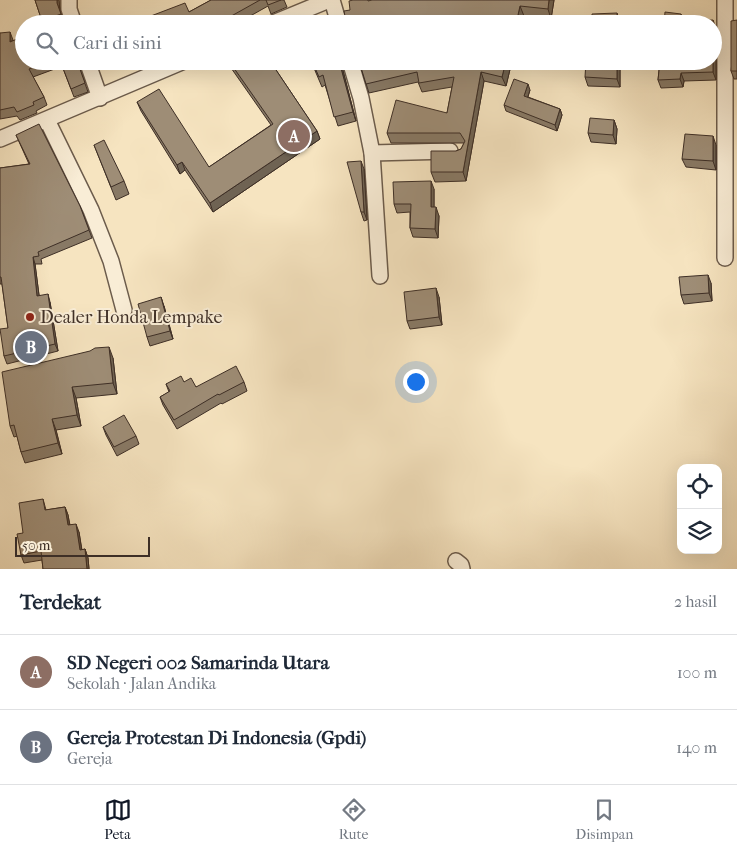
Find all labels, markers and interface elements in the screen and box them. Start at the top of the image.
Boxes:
search box [15,15,722,70]
icon: search [33,29,61,57]
text: Cari di sini [73,32,162,54]
pin: A [278,117,310,155]
place label: Dealer Honda Lempake [40,307,222,328]
marker: Dealer Honda Lempake [24,311,36,323]
pin: B [15,328,47,366]
your location [403,369,429,395]
map controls [677,464,722,554]
button: locate [677,464,722,509]
button: layers [677,509,722,554]
scale bar [15,534,150,557]
text: 50 m [22,537,50,554]
text: Terdekat [20,590,101,614]
text: 2 hasil [674,592,717,611]
text: SD Negeri 002 Samarinda Utara [67,652,329,674]
text: A [31,663,41,682]
text: 100 m [677,663,717,682]
text: Sekolah · Jalan Andika [67,674,216,693]
text: Gereja Protestan Di Indonesia (Gpdi) [67,727,366,749]
text: B [31,738,41,757]
text: 140 m [676,738,717,757]
text: Gereja [67,749,112,768]
tab: Peta [104,796,132,843]
tab: Rute [339,796,368,843]
tab: Disimpan [575,796,633,843]

